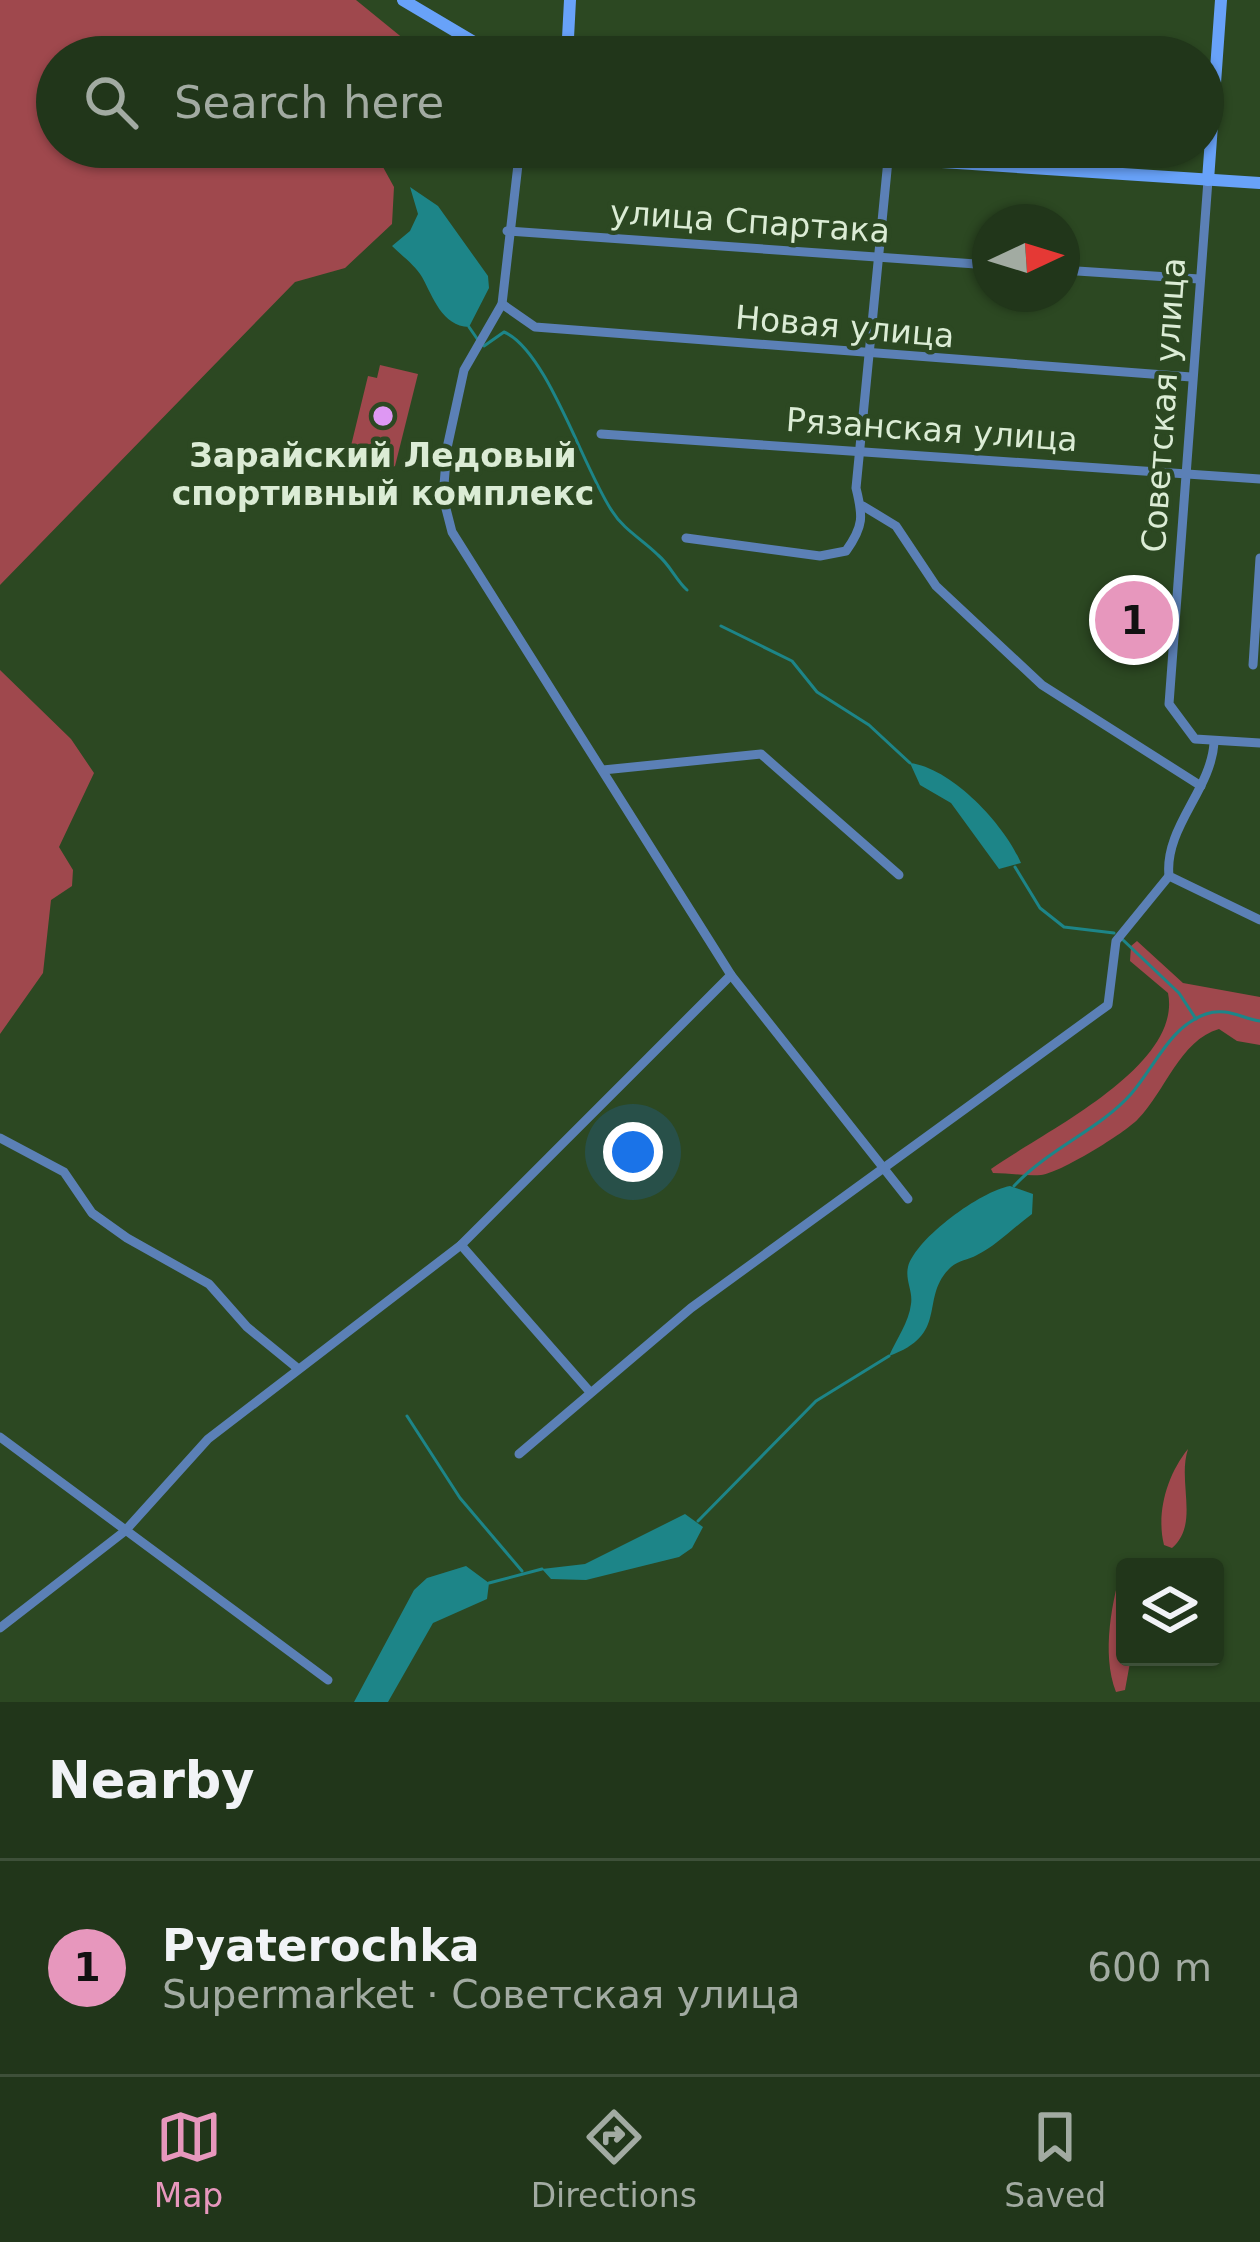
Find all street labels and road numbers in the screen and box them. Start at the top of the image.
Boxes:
street label: улица Спартака [609,192,891,251]
street label: Советская улица [1134,256,1193,554]
street label: Новая улица [734,297,956,356]
street label: Рязанская улица [785,400,1079,459]

